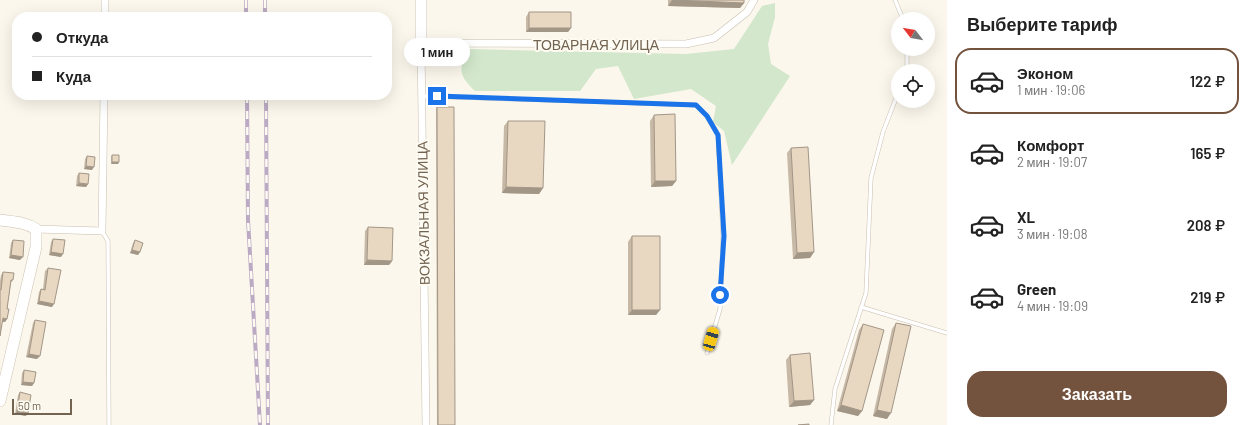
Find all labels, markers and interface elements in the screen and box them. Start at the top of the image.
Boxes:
north arrow [891,12,935,56]
map controls [891,12,935,108]
text: Выберите тариф [967,13,1118,35]
text: Откуда [56,28,108,46]
street label: ТОВАРНАЯ УЛИЦА [533,36,660,53]
callout: 1 мин [404,38,470,66]
text: 1 мин [421,44,453,60]
icon: car [969,63,1005,99]
button: locate [891,64,935,108]
text: Эконом [1017,64,1073,82]
text: Куда [56,67,91,85]
text: 122 ₽ [1190,72,1225,90]
text: 1 мин · 19:06 [1017,82,1085,98]
route end [428,87,446,105]
icon: car [969,135,1005,171]
text: Комфорт [1017,136,1084,154]
street label: ВОКЗАЛЬНАЯ УЛИЦА [413,140,433,285]
text: 165 ₽ [1190,144,1225,162]
text: 2 мин · 19:07 [1017,154,1087,170]
icon: car [969,207,1005,243]
text: XL [1017,208,1035,226]
text: 208 ₽ [1187,216,1225,234]
text: 3 мин · 19:08 [1017,226,1087,242]
icon: car [969,279,1005,315]
text: Green [1017,280,1056,298]
route start [711,286,729,304]
text: 219 ₽ [1190,288,1225,306]
text: 4 мин · 19:09 [1017,298,1088,314]
car [702,326,720,352]
button: Заказать [967,371,1227,417]
scale bar [12,397,72,416]
text: 50 m [18,399,41,412]

